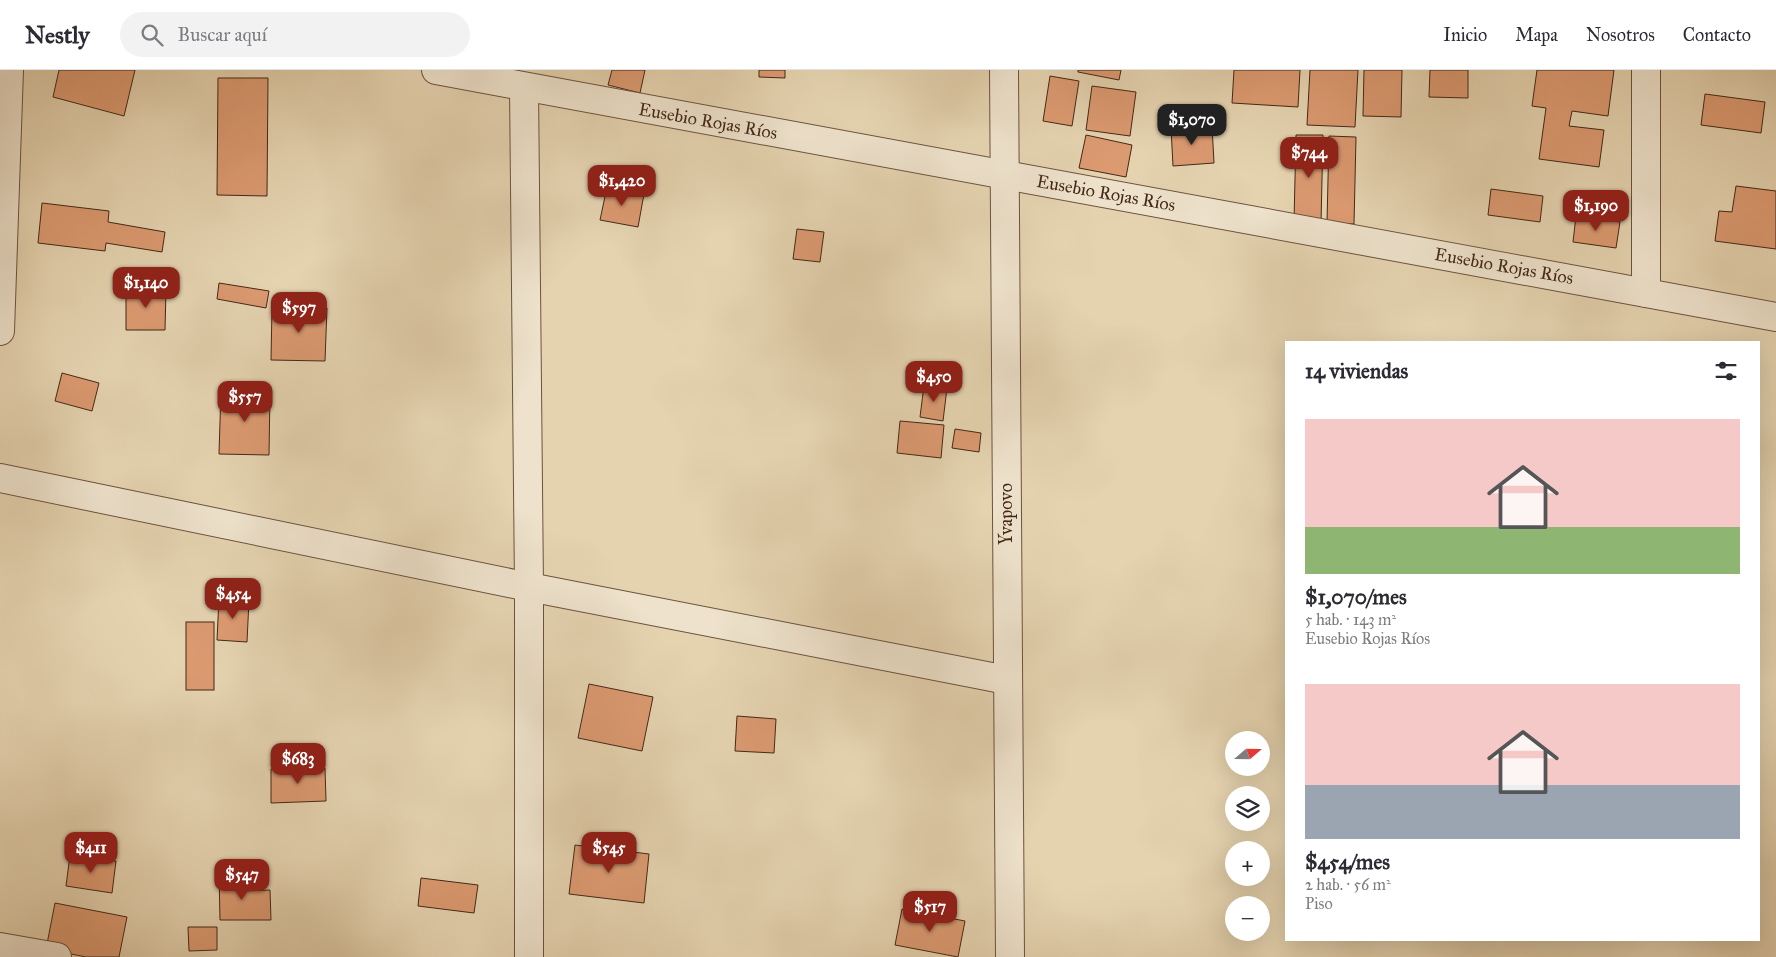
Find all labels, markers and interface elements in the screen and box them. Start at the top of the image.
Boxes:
search box [120,12,470,57]
text: Nestly [25,20,90,50]
icon: search [138,21,166,49]
text: Buscar aquí [178,23,267,46]
text: Inicio [1443,24,1487,46]
text: Mapa [1515,24,1558,46]
text: Nosotros [1586,24,1655,46]
text: Contacto [1683,24,1751,46]
street label: Eusebio Rojas Ríos [637,98,779,144]
pin: $1,070 [1151,104,1233,146]
text: $1,070 [1168,110,1216,129]
pin: $744 [1279,136,1339,179]
text: $744 [1291,143,1327,162]
pin: $1,420 [581,164,663,207]
street label: Eusebio Rojas Ríos [1035,170,1177,216]
text: $1,420 [599,171,645,190]
pin: $1,190 [1555,190,1637,232]
text: $1,190 [1574,196,1618,215]
street label: Eusebio Rojas Ríos [1433,243,1575,289]
pin: $1,140 [105,266,187,309]
text: $1,140 [124,273,168,292]
pin: $597 [269,292,329,334]
text: $597 [282,298,316,317]
icon: filters [1712,357,1740,385]
text: 14 viviendas [1305,358,1408,384]
pin: $450 [904,360,964,403]
text: $450 [916,367,952,386]
pin: $557 [215,380,275,423]
text: $557 [228,387,262,406]
icon: home [1478,452,1568,542]
street label: Yvapovo [995,483,1017,545]
pin: $454 [203,578,263,620]
text: $454 [216,584,250,603]
text: $1,070/mes [1305,584,1407,610]
text: 5 hab. · 143 m² [1305,610,1396,629]
text: Eusebio Rojas Ríos [1305,629,1430,648]
icon: home [1478,717,1568,807]
north arrow [1225,731,1270,776]
map controls [1225,731,1270,941]
pin: $683 [268,742,328,785]
text: $683 [282,749,314,768]
button: layers [1225,786,1270,831]
pin: $411 [61,832,121,874]
pin: $545 [579,832,639,874]
text: $411 [75,838,107,857]
text: $545 [593,838,625,857]
button: + [1225,841,1270,886]
text: $454/mes [1305,849,1390,875]
pin: $547 [212,858,272,901]
text: $547 [225,865,259,884]
text: 2 hab. · 56 m² [1305,875,1391,894]
pin: $517 [900,890,960,933]
text: Piso [1305,894,1333,913]
button: − [1225,896,1270,941]
text: $517 [914,897,946,916]

